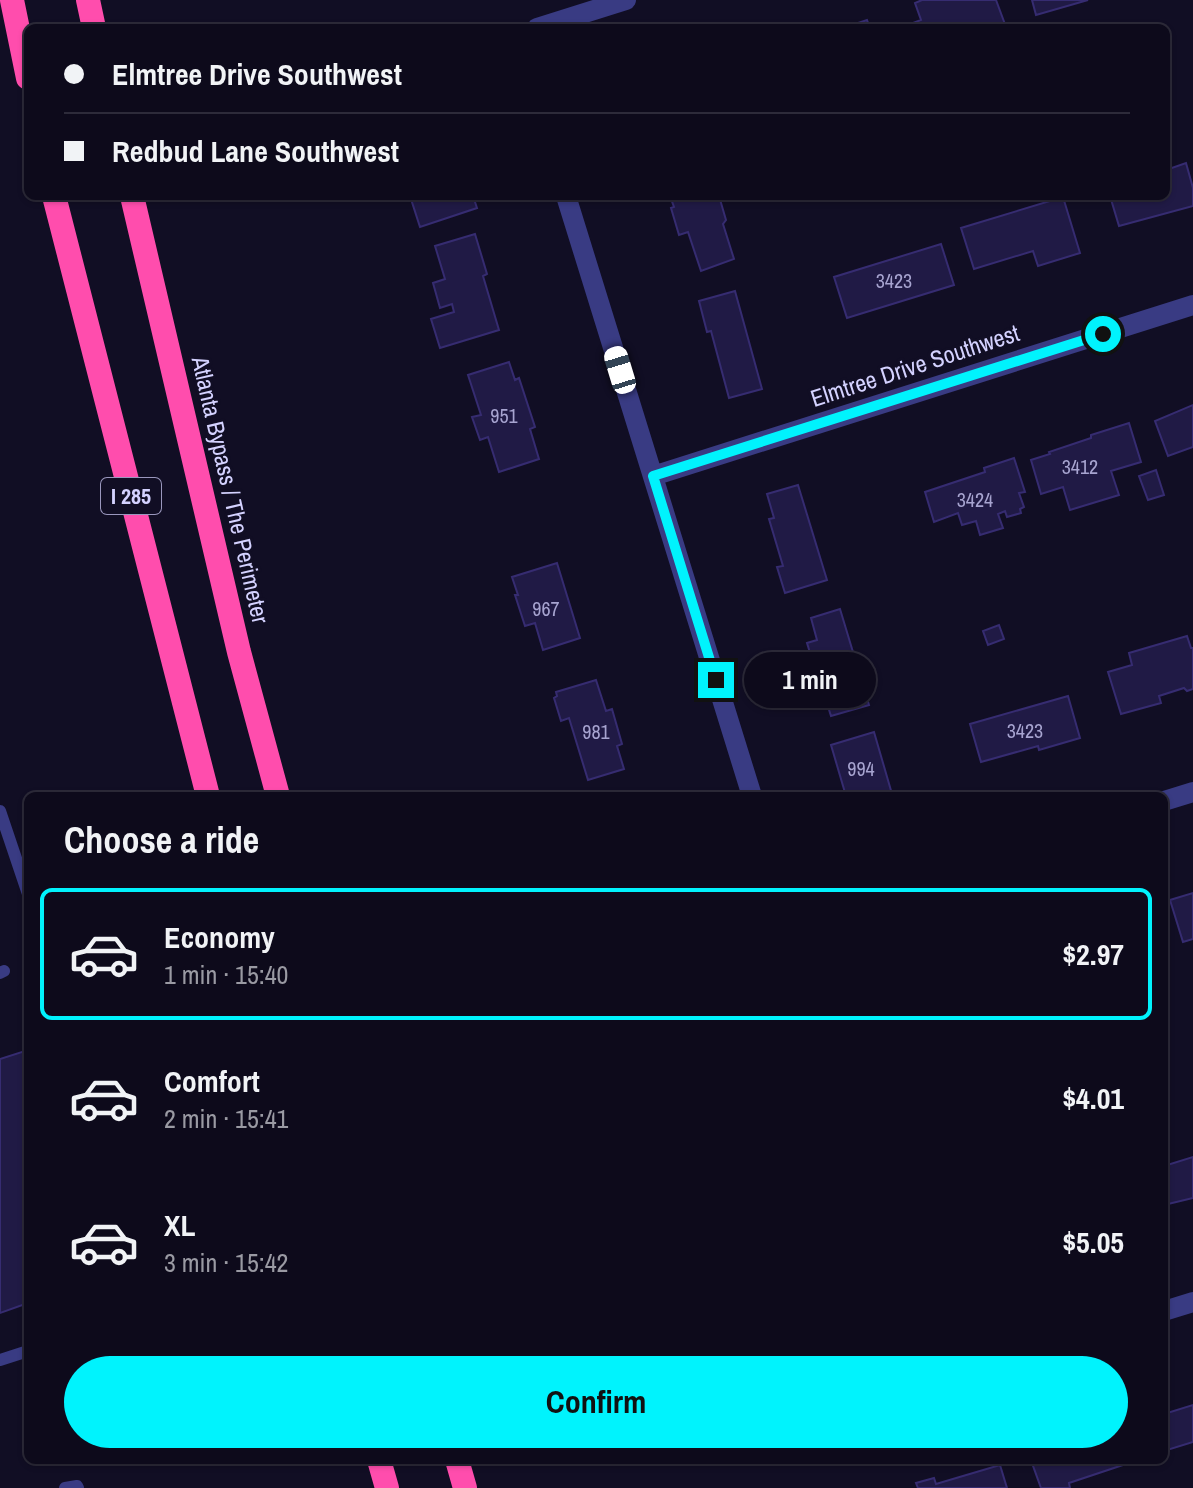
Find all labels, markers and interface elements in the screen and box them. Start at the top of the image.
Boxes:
text: Elmtree Drive Southwest [112,54,402,94]
text: Redbud Lane Southwest [112,131,399,171]
house number: 3423 [876,267,912,294]
street label: Elmtree Drive Southwest [806,316,1024,414]
route start [1085,316,1121,352]
car [602,344,638,396]
street label: Atlanta Bypass / The Perimeter [184,352,277,627]
house number: 951 [490,402,518,429]
house number: 3412 [1062,453,1098,480]
road number: I 285 [101,478,161,514]
house number: 3424 [957,486,993,513]
house number: 967 [532,595,560,622]
callout: 1 min [744,652,876,708]
route end [698,662,734,698]
text: 1 min [782,662,838,697]
house number: 3423 [1007,717,1043,744]
house number: 981 [582,718,610,745]
house number: 994 [847,755,875,782]
text: Choose a ride [64,816,259,864]
text: Economy [164,917,275,957]
icon: car [68,918,140,990]
text: $2.97 [1062,934,1124,974]
text: 1 min · 15:40 [164,957,288,992]
text: Comfort [164,1061,260,1101]
icon: car [68,1062,140,1134]
text: $4.01 [1062,1078,1124,1118]
text: 2 min · 15:41 [164,1101,288,1136]
text: XL [164,1205,195,1245]
icon: car [68,1206,140,1278]
text: $5.05 [1062,1222,1124,1262]
text: 3 min · 15:42 [164,1245,288,1280]
button: Confirm [64,1356,1128,1448]

